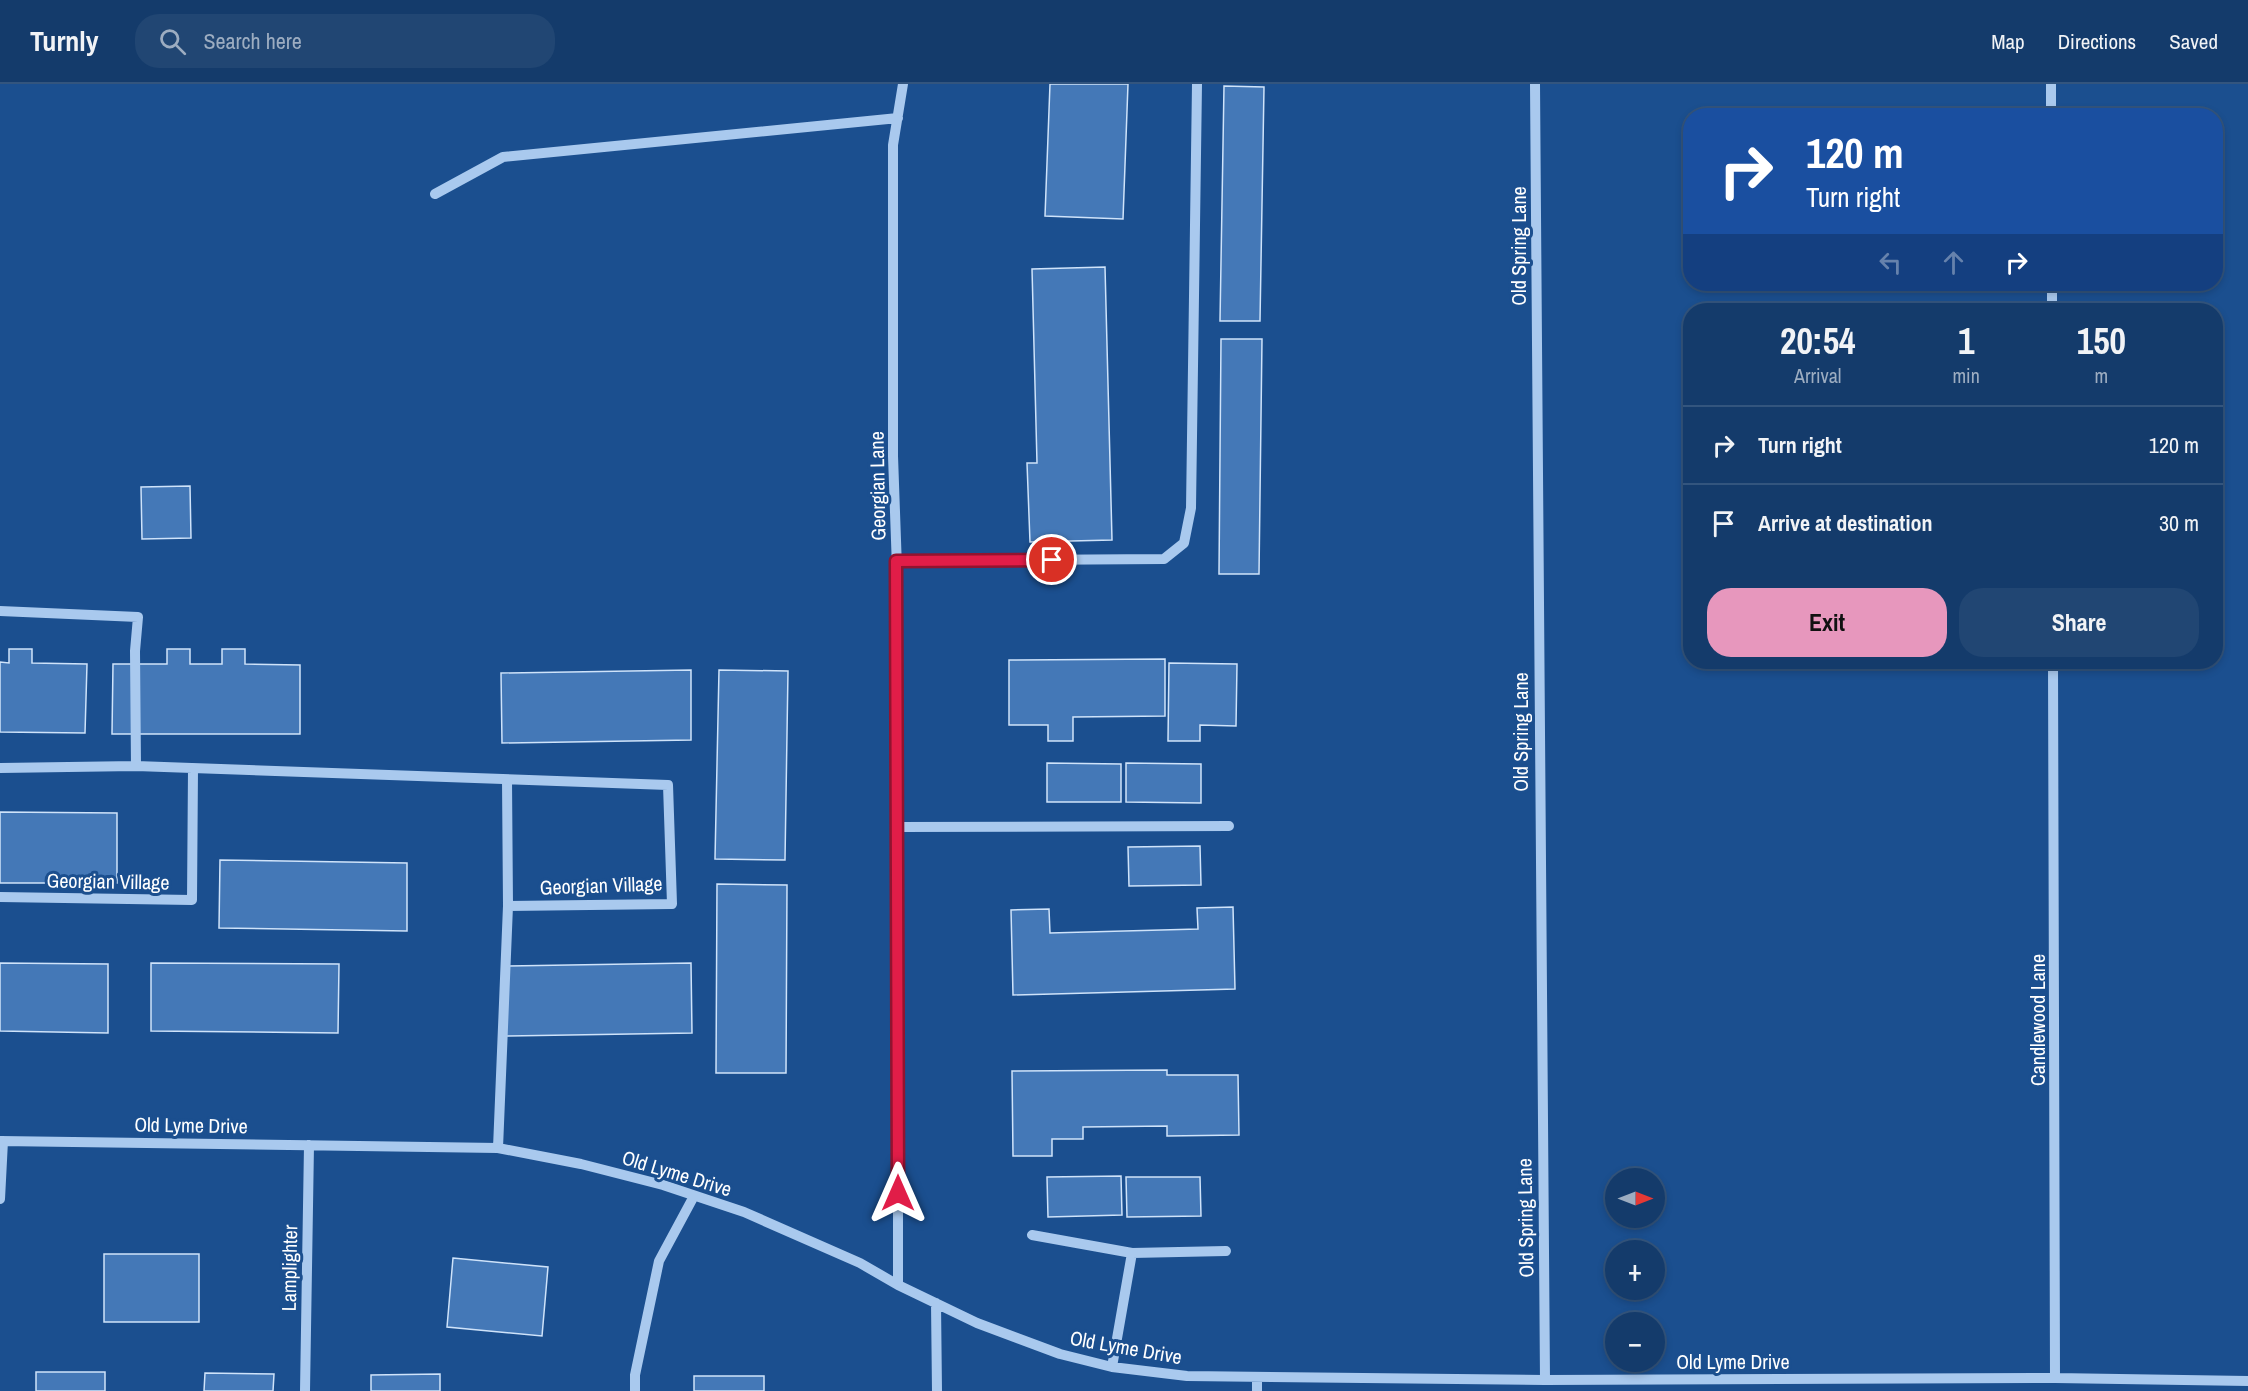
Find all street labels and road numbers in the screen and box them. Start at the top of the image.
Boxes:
street label: Old Spring Lane [1505,186,1532,306]
street label: Georgian Lane [863,431,891,541]
street label: Old Spring Lane [1507,672,1534,792]
street label: Georgian Village [46,866,170,896]
street label: Georgian Village [539,869,663,901]
street label: Candlewood Lane [2024,954,2051,1086]
street label: Old Lyme Drive [134,1111,248,1139]
street label: Old Lyme Drive [619,1144,735,1202]
street label: Old Spring Lane [1510,1158,1540,1278]
street label: Lamplighter [275,1224,303,1312]
street label: Old Lyme Drive [1068,1324,1184,1370]
street label: Old Lyme Drive [1676,1348,1790,1375]

